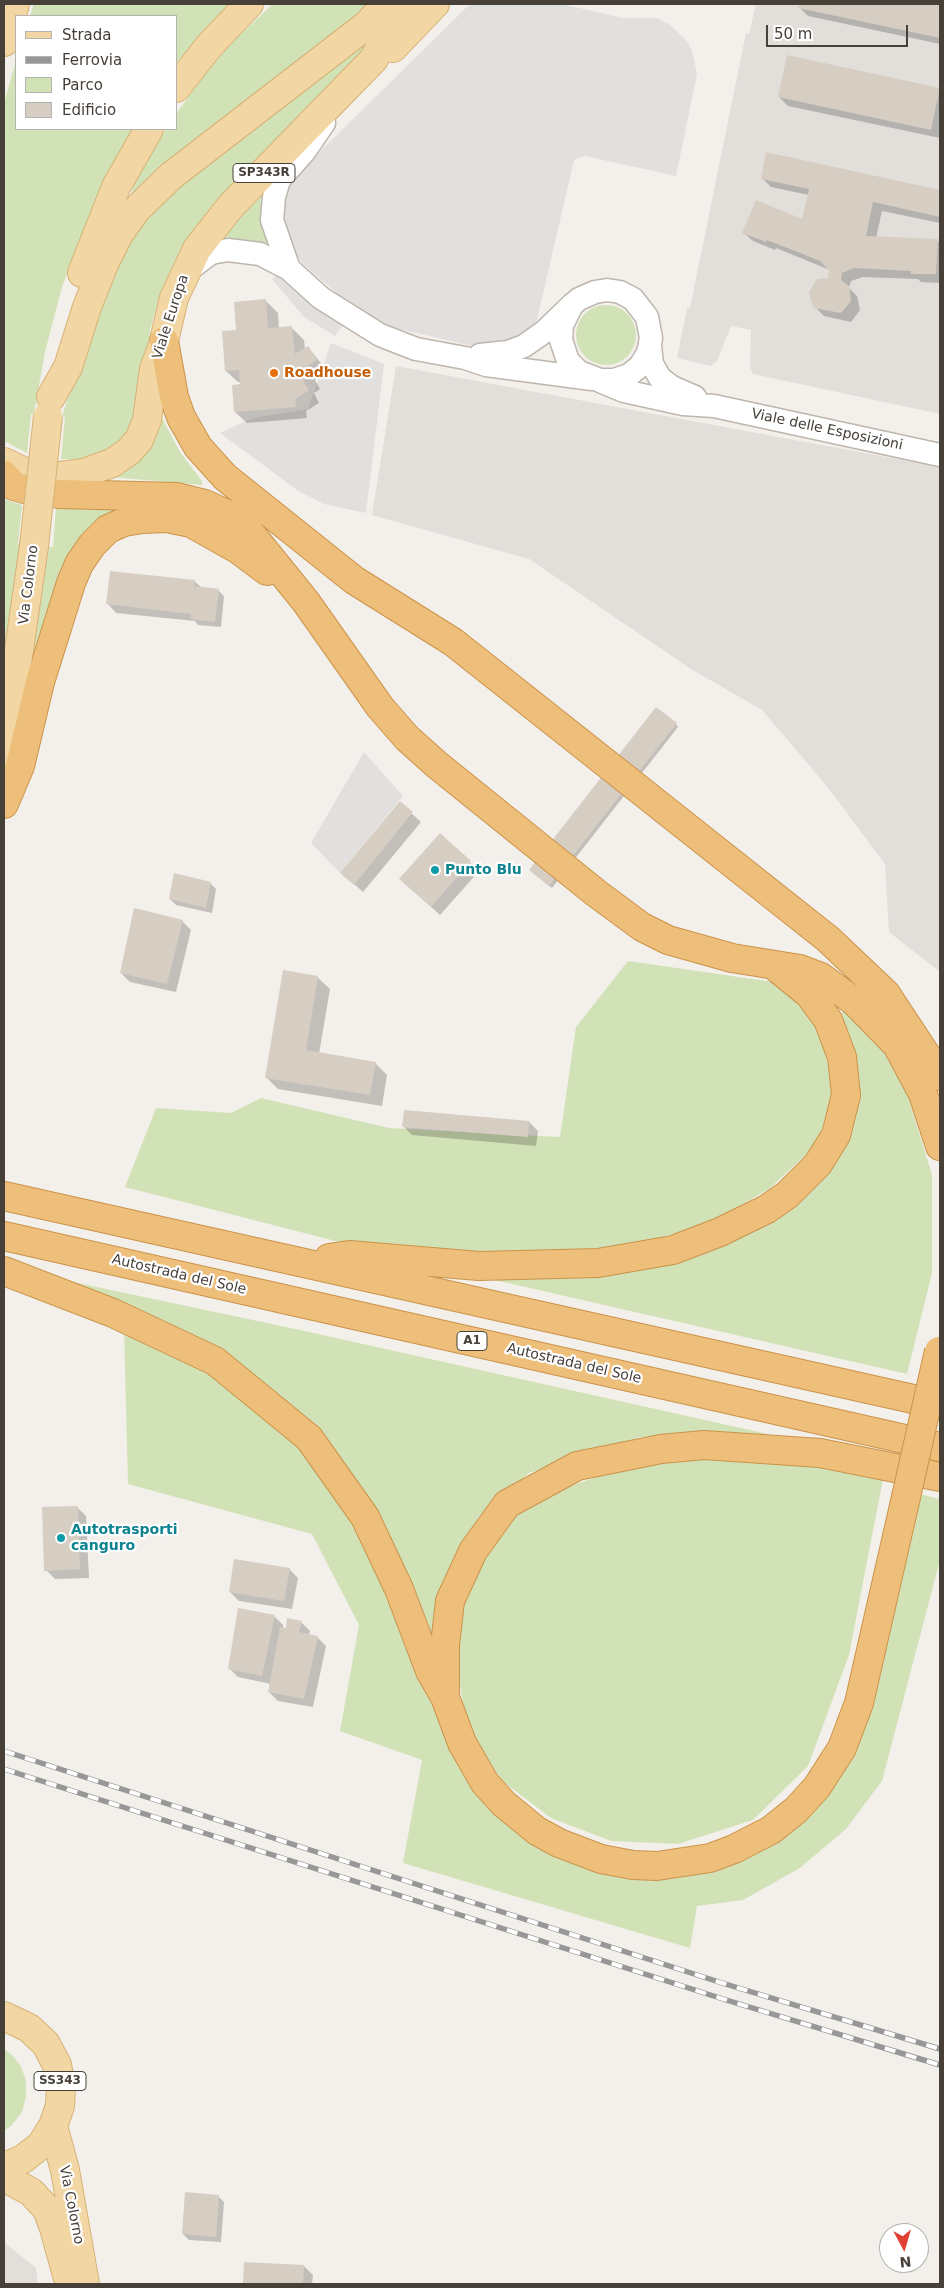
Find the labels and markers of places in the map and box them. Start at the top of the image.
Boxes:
place label: Roadhouse [284,365,371,381]
marker: Roadhouse [268,367,280,379]
place label: Punto Blu [445,862,522,878]
marker: Punto Blu [429,864,441,876]
place label: Autotrasporti canguro [71,1522,178,1554]
marker: Autotrasporti canguro [55,1532,67,1544]

